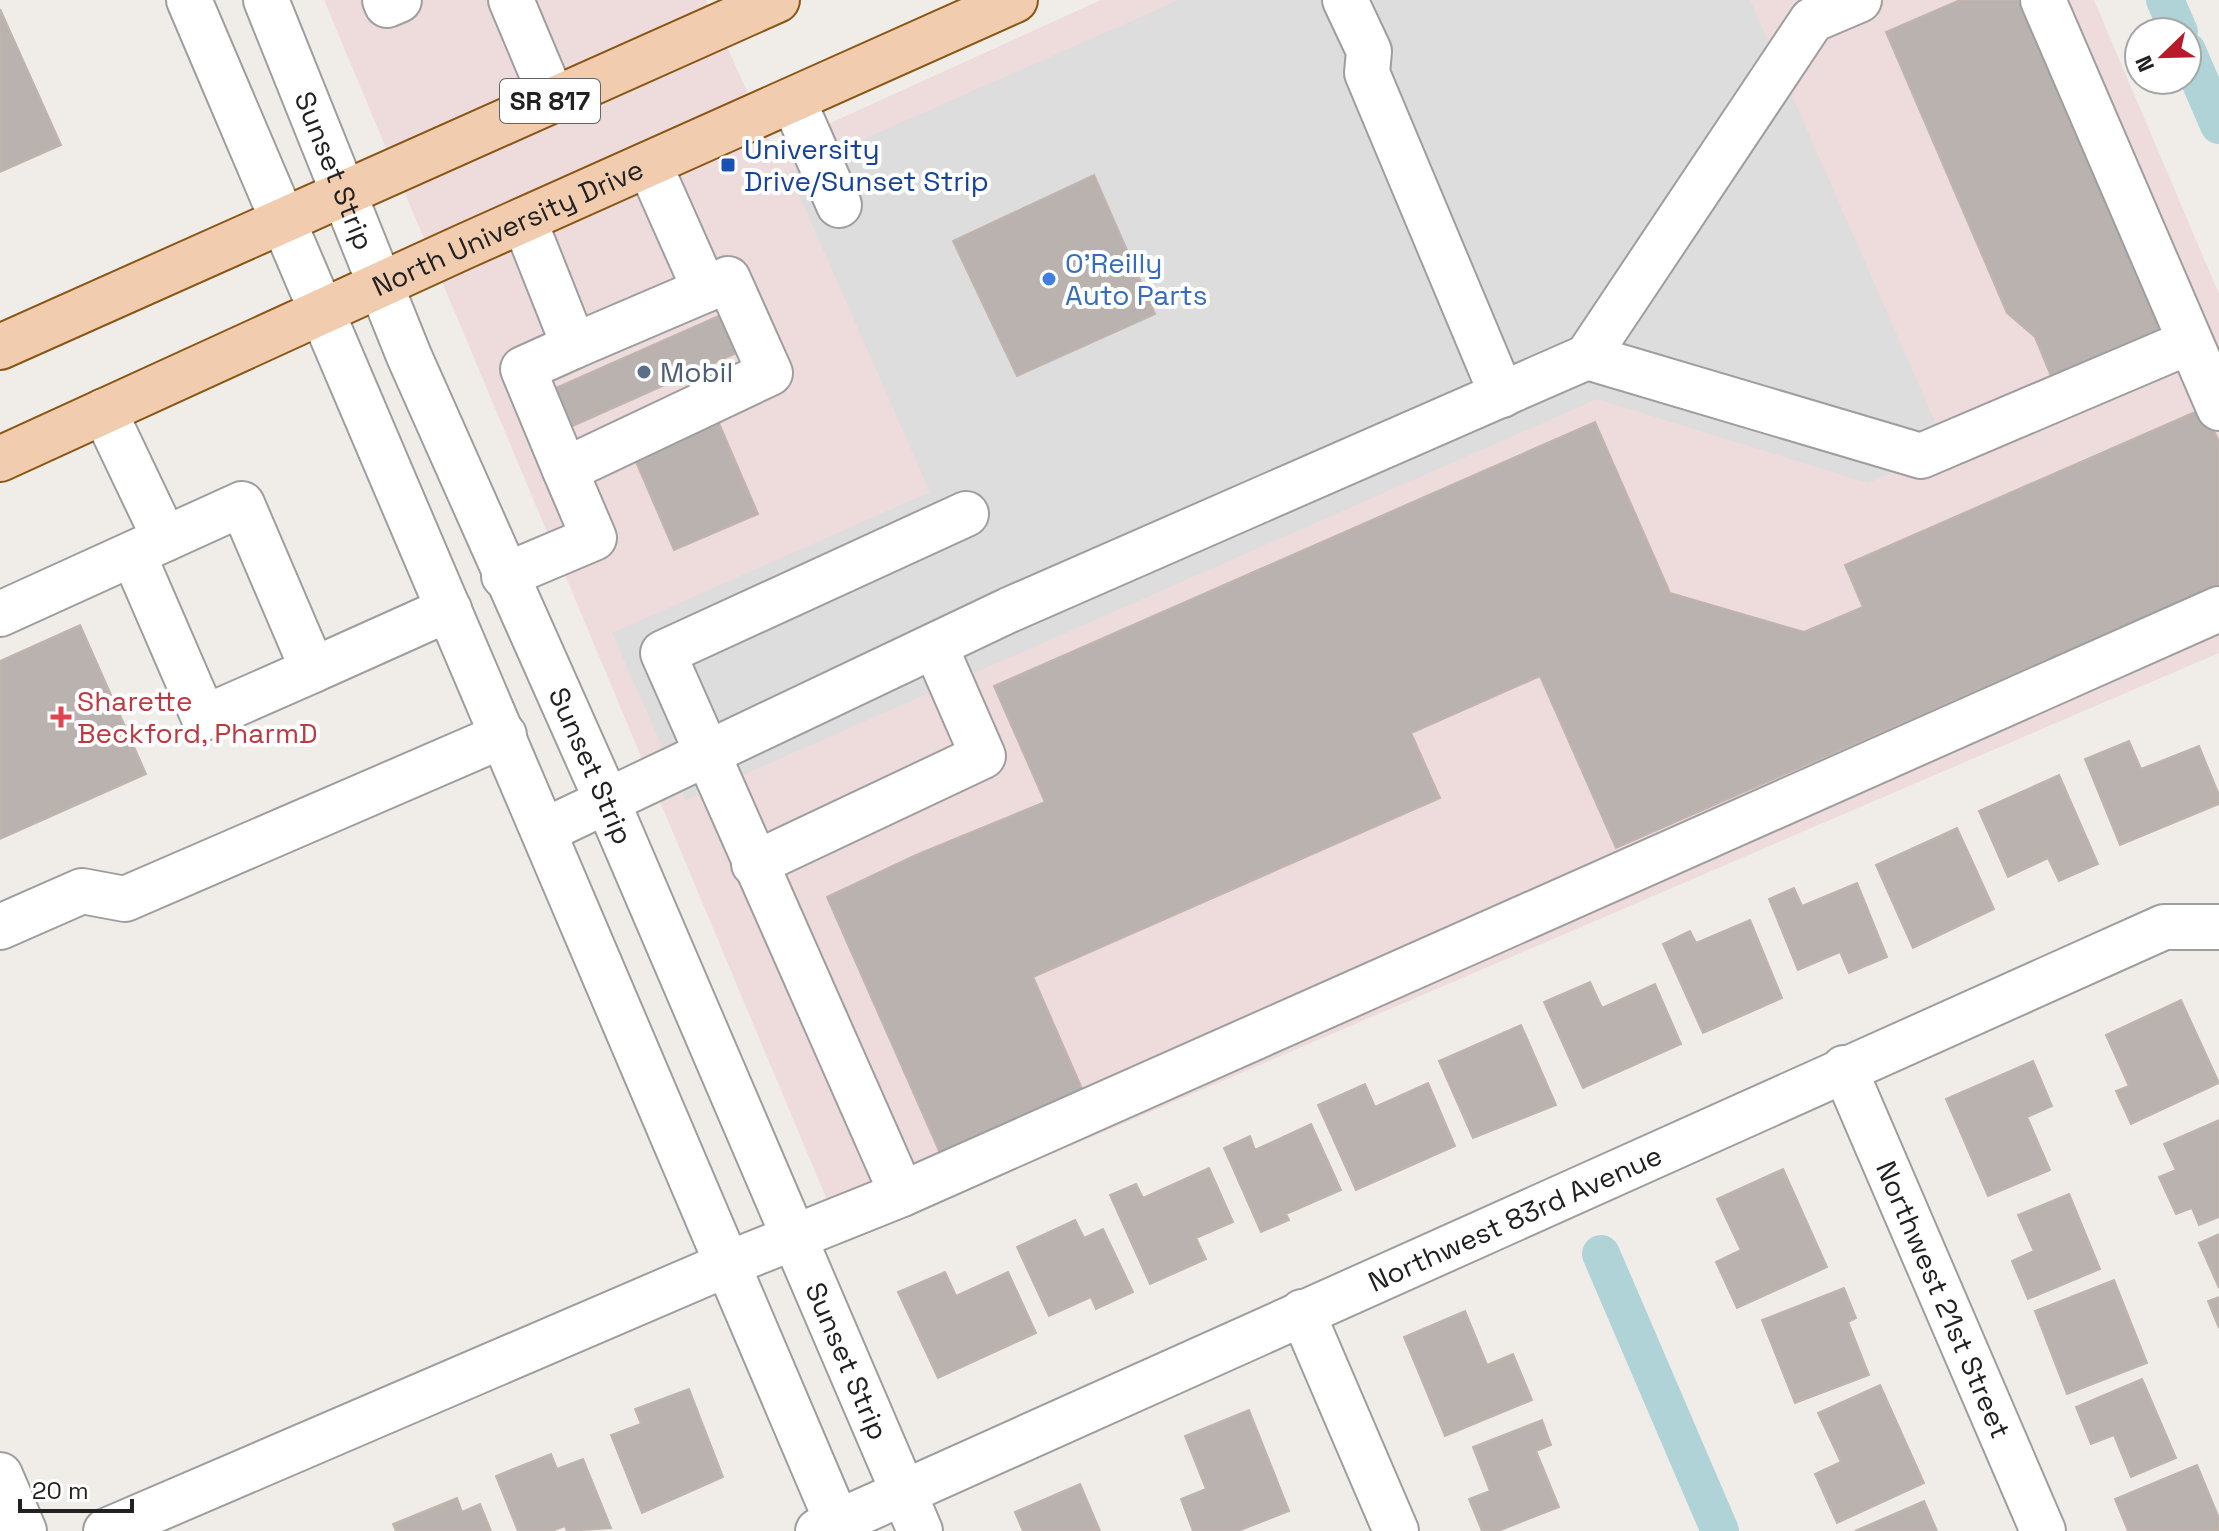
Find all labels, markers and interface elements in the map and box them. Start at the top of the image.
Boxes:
north arrow [2123,16,2203,96]
text: N [2129,52,2160,76]
road number: SR 817 [500,79,600,123]
street label: Sunset Strip [287,86,383,255]
place label: University Drive/Sunset Strip [744,131,989,199]
street label: North University Drive [366,151,649,304]
marker: University Drive/Sunset Strip [719,156,737,174]
place label: O'Reilly Auto Parts [1065,245,1207,313]
marker: O'Reilly Auto Parts [1040,270,1058,288]
place label: Mobil [660,354,733,390]
marker: Mobil [635,363,653,381]
street label: Sunset Strip [541,682,641,850]
place label: Sharette Beckford, PharmD [77,683,318,751]
marker: Sharette Beckford, PharmD [52,708,70,726]
street label: Northwest 83rd Avenue [1363,1137,1667,1300]
street label: Northwest 21st Street [1868,1155,2019,1444]
street label: Sunset Strip [797,1277,897,1445]
scale bar [20,1463,132,1513]
text: 20 m [32,1475,89,1506]

